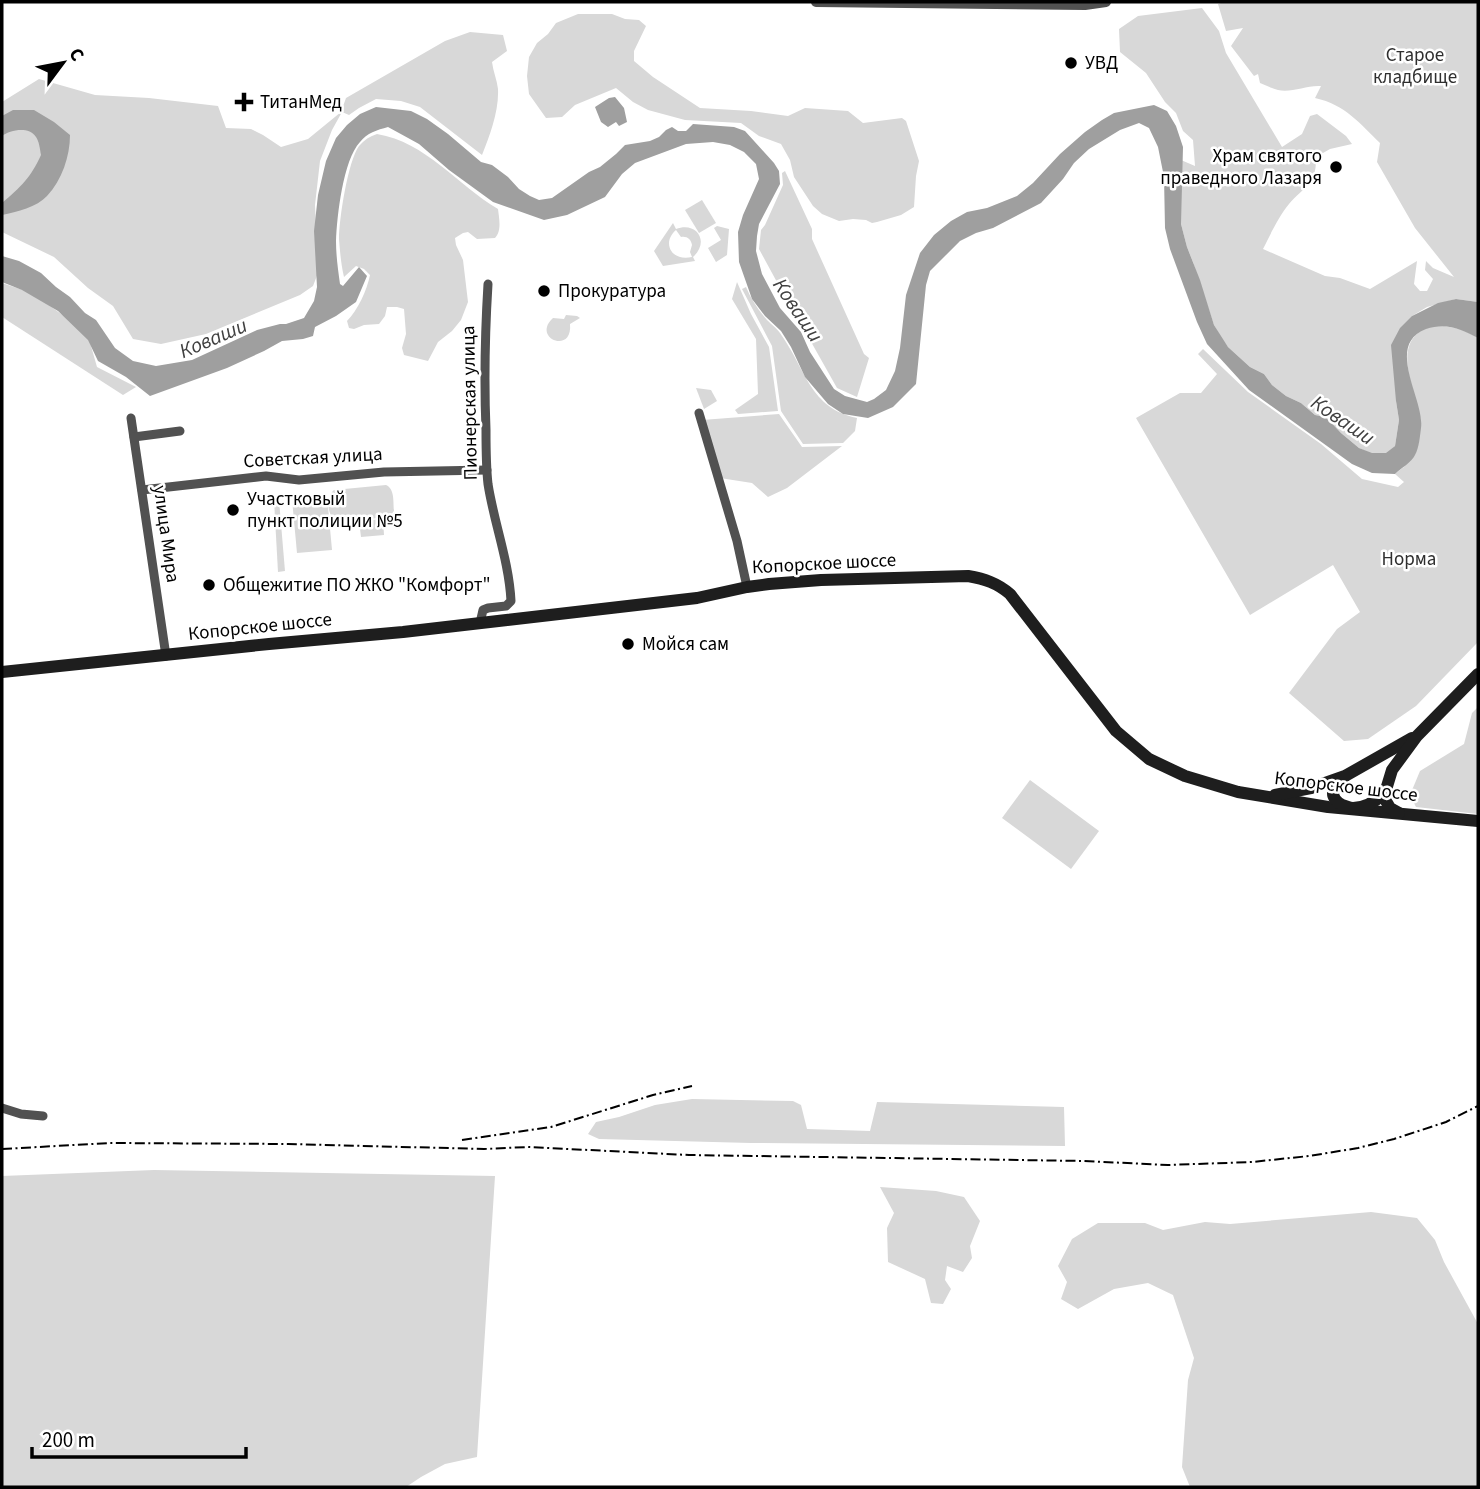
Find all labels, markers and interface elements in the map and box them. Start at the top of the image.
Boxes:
north arrow [28,28,98,98]
park label: Старое кладбище [1373,42,1457,91]
text: С [62,43,91,67]
place label: УВД [1085,50,1118,77]
marker: УВД [1063,55,1079,71]
place label: ТитанМед [260,89,342,116]
marker: ТитанМед [234,92,254,112]
place label: Храм святого праведного Лазаря [1160,143,1322,192]
marker: Храм святого праведного Лазаря [1328,159,1344,175]
water label: Коваши [766,272,830,348]
place label: Прокуратура [558,278,666,305]
marker: Прокуратура [536,283,552,299]
water label: Коваши [174,310,252,366]
street label: Пионерская улица [455,325,485,481]
water label: Коваши [1305,388,1381,452]
street label: Советская улица [243,441,383,475]
street label: улица Мира [146,484,186,584]
place label: Участковый пункт полиции №5 [247,486,403,535]
marker: Участковый пункт полиции №5 [225,502,241,518]
park label: Норма [1382,546,1436,573]
street label: Копорское шоссе [751,547,897,581]
place label: Общежитие ПО ЖКО "Комфорт" [223,572,491,599]
marker: Общежитие ПО ЖКО "Комфорт" [201,577,217,593]
street label: Копорское шоссе [187,606,333,648]
place label: Мойся сам [642,631,729,658]
marker: Мойся сам [620,636,636,652]
street label: Копорское шоссе [1273,765,1419,809]
scale bar [32,1416,245,1460]
text: 200 m [42,1425,95,1455]

